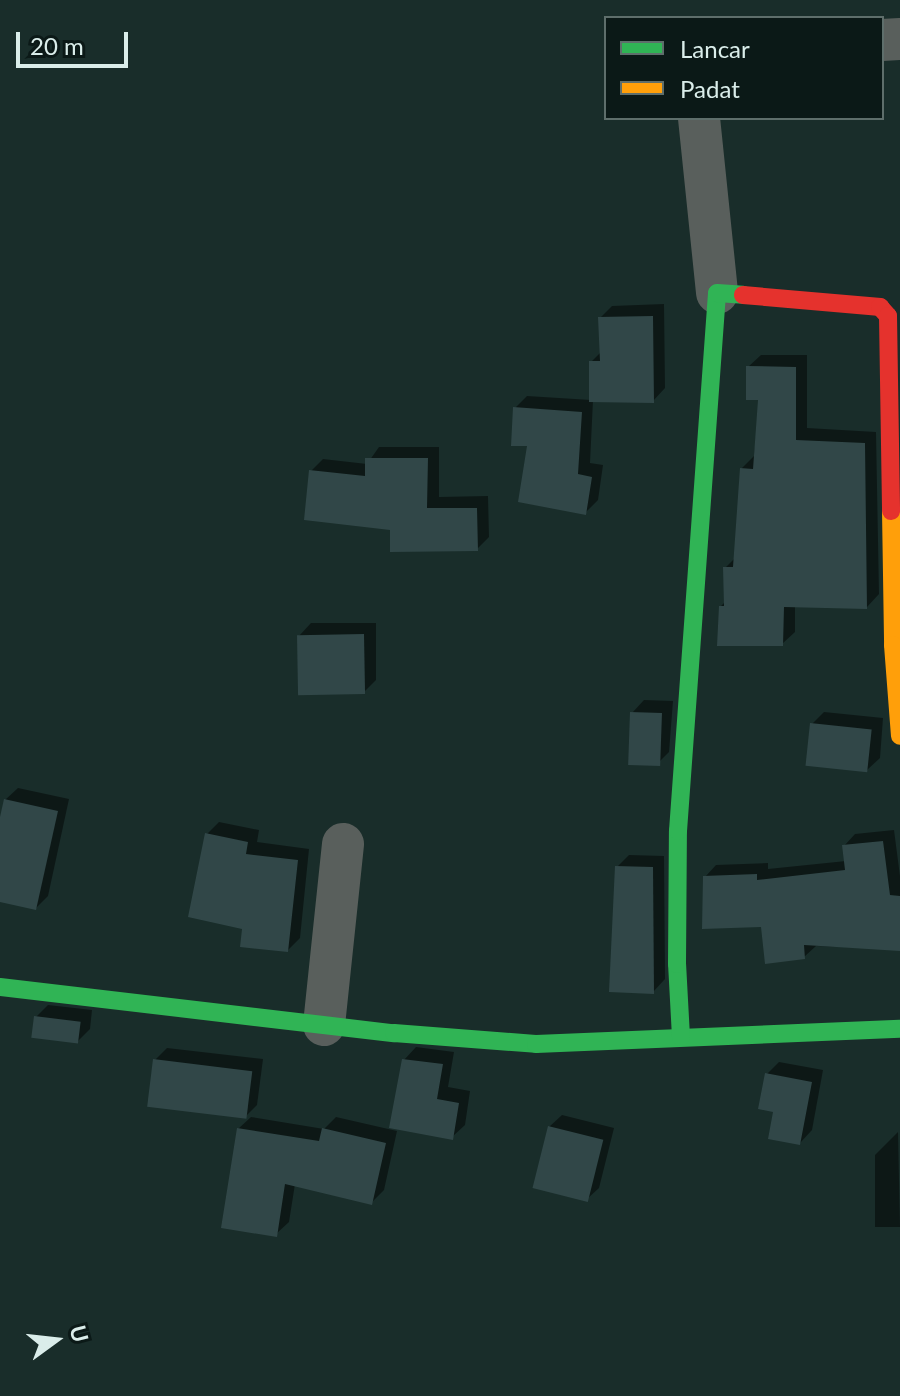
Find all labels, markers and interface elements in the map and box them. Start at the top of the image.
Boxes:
scale bar [20,16,132,66]
legend [604,16,884,120]
text: 20 m [30,31,84,60]
text: Lancar [680,34,750,63]
text: Padat [680,74,740,103]
north arrow [16,1300,96,1380]
text: U [65,1322,95,1345]

